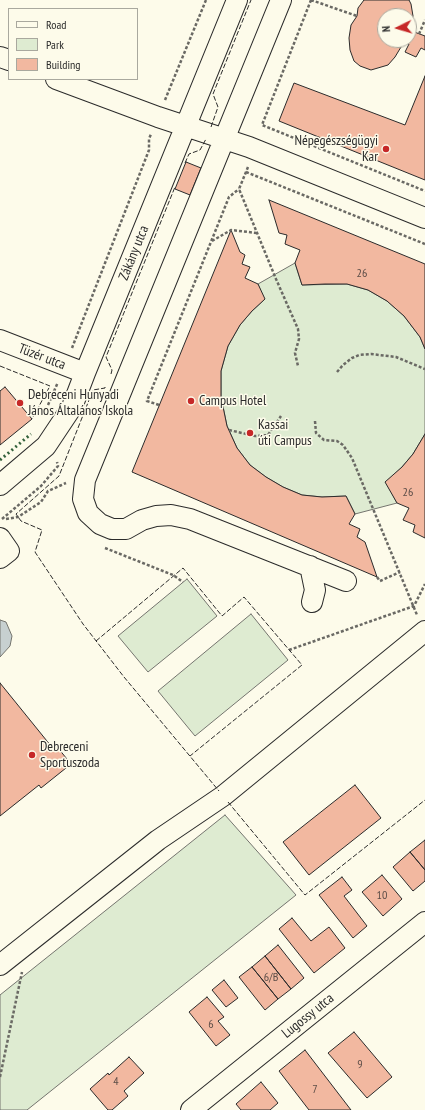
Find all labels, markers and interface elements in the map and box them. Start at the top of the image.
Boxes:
legend [8,8,138,80]
north arrow [377,8,417,48]
text: Road [46,17,66,32]
text: N [379,25,393,33]
text: Park [46,37,64,52]
text: Building [46,57,81,72]
place label: Népegészségügyi Kar [294,133,378,166]
marker: Népegészségügyi Kar [381,144,391,154]
street label: Zákány utca [115,223,153,283]
house number: 26 [357,267,367,281]
street label: Tüzér utca [16,340,68,374]
place label: Debreceni Hunyadi János Általános Iskola [28,387,133,420]
place label: Campus Hotel [199,393,266,409]
marker: Campus Hotel [186,396,196,406]
marker: Debreceni Hunyadi János Általános Iskola [15,398,25,408]
place label: Kassai úti Campus [258,417,312,450]
marker: Kassai úti Campus [245,428,255,438]
house number: 26 [403,486,413,500]
place label: Debreceni Sportuszoda [40,739,100,772]
marker: Debreceni Sportuszoda [27,750,37,760]
house number: 10 [377,889,387,903]
house number: 6/B [264,971,278,985]
street label: Lugossy utca [279,990,337,1042]
house number: 6 [208,1018,214,1032]
house number: 9 [357,1058,363,1072]
house number: 4 [113,1075,119,1089]
house number: 7 [312,1083,318,1097]

